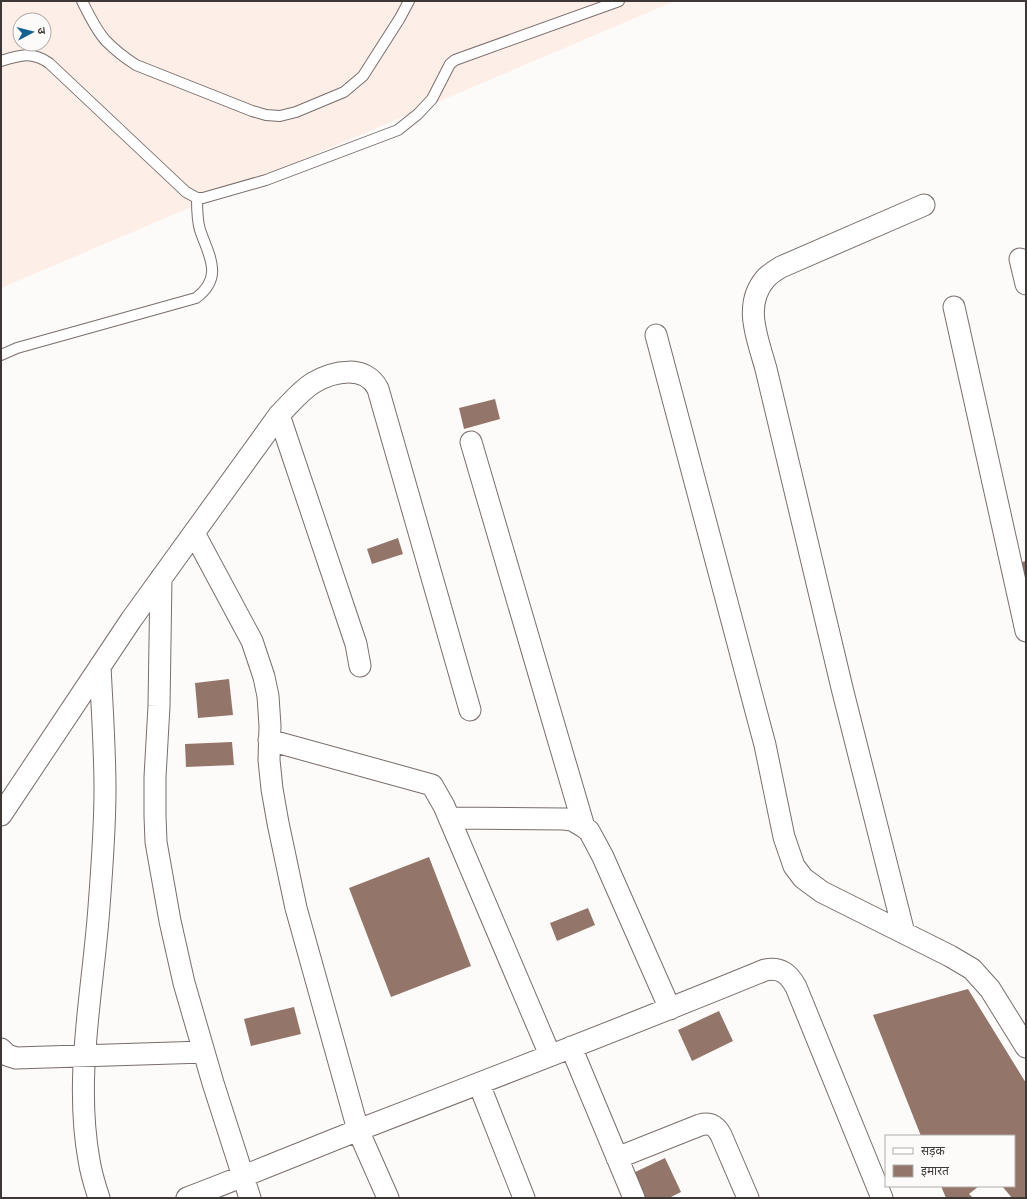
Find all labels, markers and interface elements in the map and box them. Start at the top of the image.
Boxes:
north arrow [12,12,52,52]
text: उ [36,27,48,35]
legend [885,1135,1015,1187]
text: सड़क [921,1144,946,1158]
text: इमारत [921,1164,950,1178]

